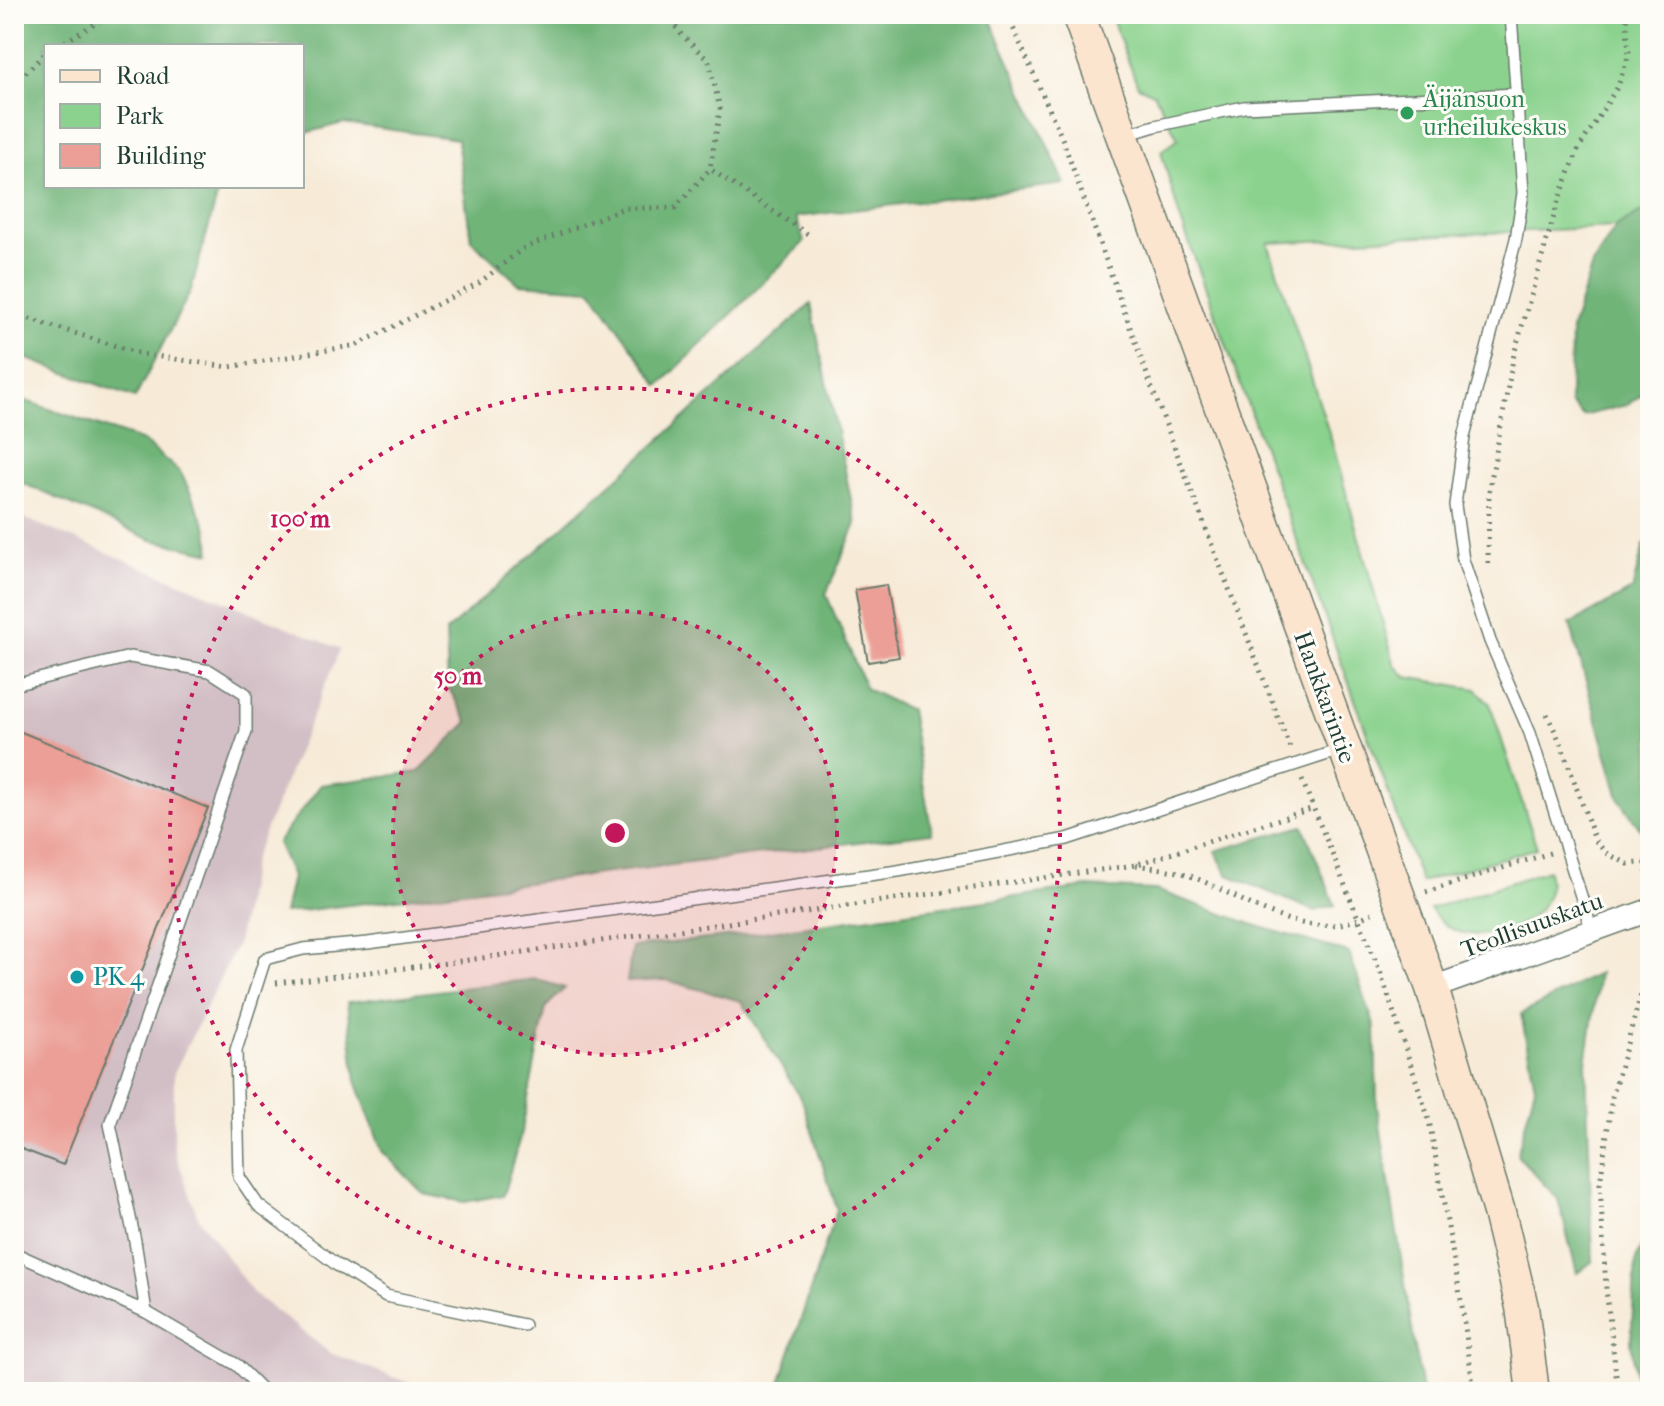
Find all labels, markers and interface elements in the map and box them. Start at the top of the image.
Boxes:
legend [44,44,304,188]
text: Road [116,62,170,90]
place label: Äijänsuon urheilukeskus [1422,84,1567,141]
text: Park [116,102,164,130]
marker: Äijänsuon urheilukeskus [1398,104,1416,122]
text: Building [116,142,207,170]
text: 100 m [270,505,331,533]
street label: Hankkarintie [1288,627,1362,767]
text: 50 m [434,662,483,690]
centre of rings [601,819,629,847]
street label: Teollisuuskatu [1457,886,1607,964]
place label: PK 4 [93,963,145,991]
marker: PK 4 [68,968,86,986]

